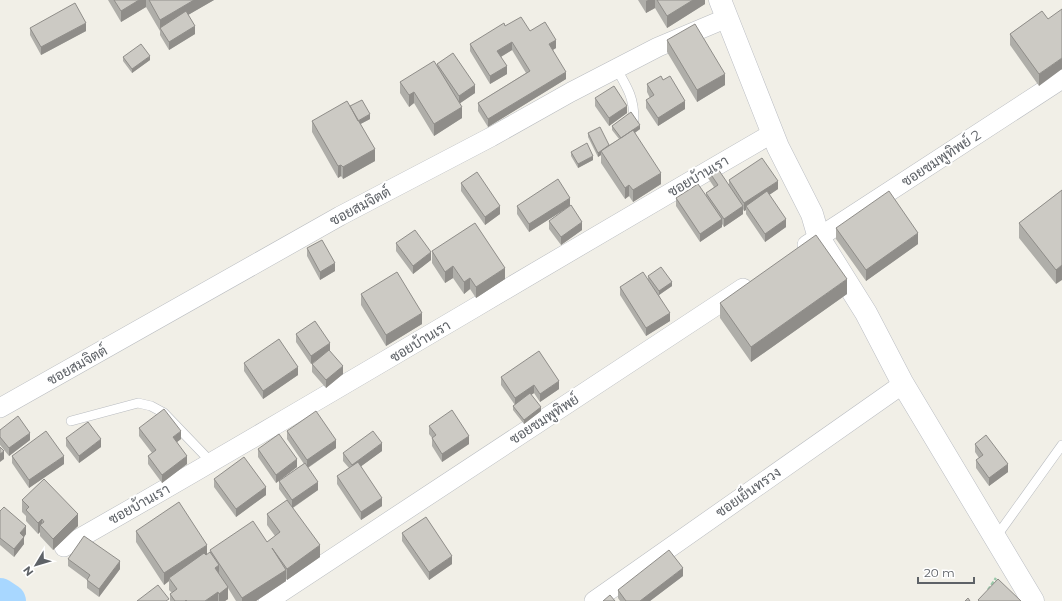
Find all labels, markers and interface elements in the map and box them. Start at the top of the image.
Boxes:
street label: ซอยชมพูทิพย์ 2 [898,126,985,191]
street label: ซอยบ้านเรา [664,151,732,201]
street label: ซอยสมจิตต์ [326,182,394,230]
street label: ซอยบ้านเรา [386,316,454,366]
street label: ซอยสมจิตต์ [44,341,110,389]
street label: ซอยชมพูทิพย์ [506,390,583,449]
street label: ซอยเย็นทรวง [712,463,784,521]
street label: ซอยบ้านเรา [105,480,173,528]
north arrow [16,545,56,585]
scale bar [918,559,974,585]
text: N [20,563,36,579]
text: 20 m [924,565,955,580]

